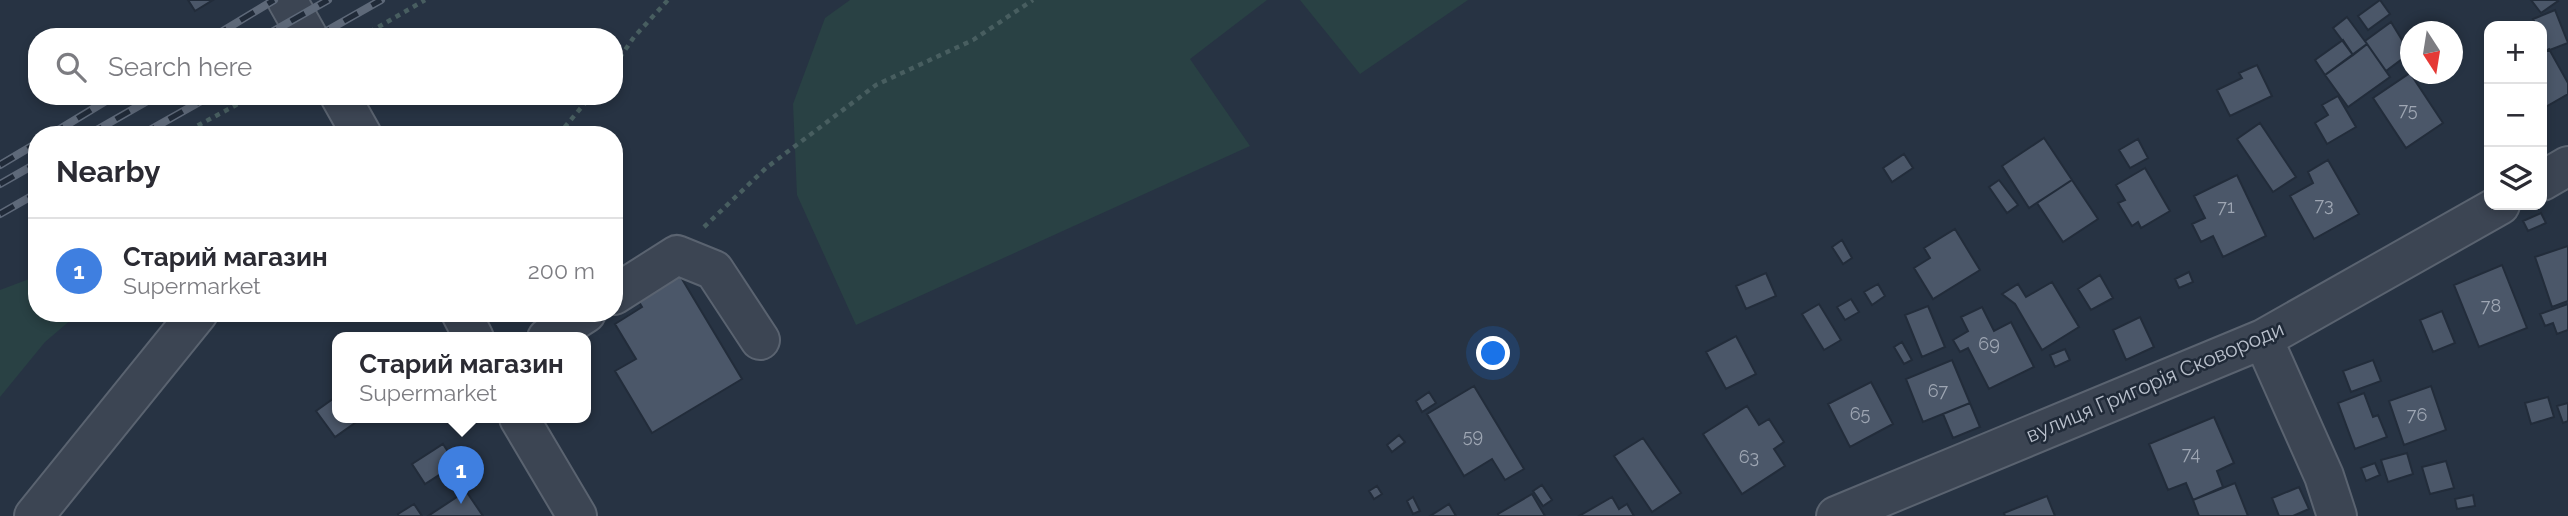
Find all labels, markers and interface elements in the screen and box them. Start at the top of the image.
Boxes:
north arrow [2400,21,2463,84]
map controls [2484,21,2547,210]
button: + [2484,21,2547,84]
search box [28,28,623,105]
icon: search [52,48,90,86]
text: Search here [108,52,252,82]
button: − [2484,84,2547,147]
house number: 75 [2398,99,2418,120]
button: layers [2484,147,2547,210]
text: Nearby [56,154,160,189]
house number: 73 [2314,194,2334,215]
house number: 71 [2217,196,2235,217]
text: Старий магазин [123,242,328,272]
text: 1 [73,257,85,284]
text: 200 m [528,257,595,284]
text: Supermarket [123,272,261,299]
house number: 78 [2481,295,2501,316]
street label: вулиця Григорія Сковороди [2022,316,2287,447]
popup [332,332,591,423]
house number: 69 [1978,333,2000,354]
your location [1476,336,1510,370]
text: Старий магазин [359,349,564,379]
text: Supermarket [359,379,497,406]
house number: 67 [1928,380,1949,401]
house number: 65 [1850,403,1871,424]
house number: 76 [2407,404,2427,425]
house number: 59 [1463,425,1483,446]
house number: 74 [2182,443,2200,464]
pin: 1 [438,446,484,504]
house number: 63 [1739,446,1759,467]

